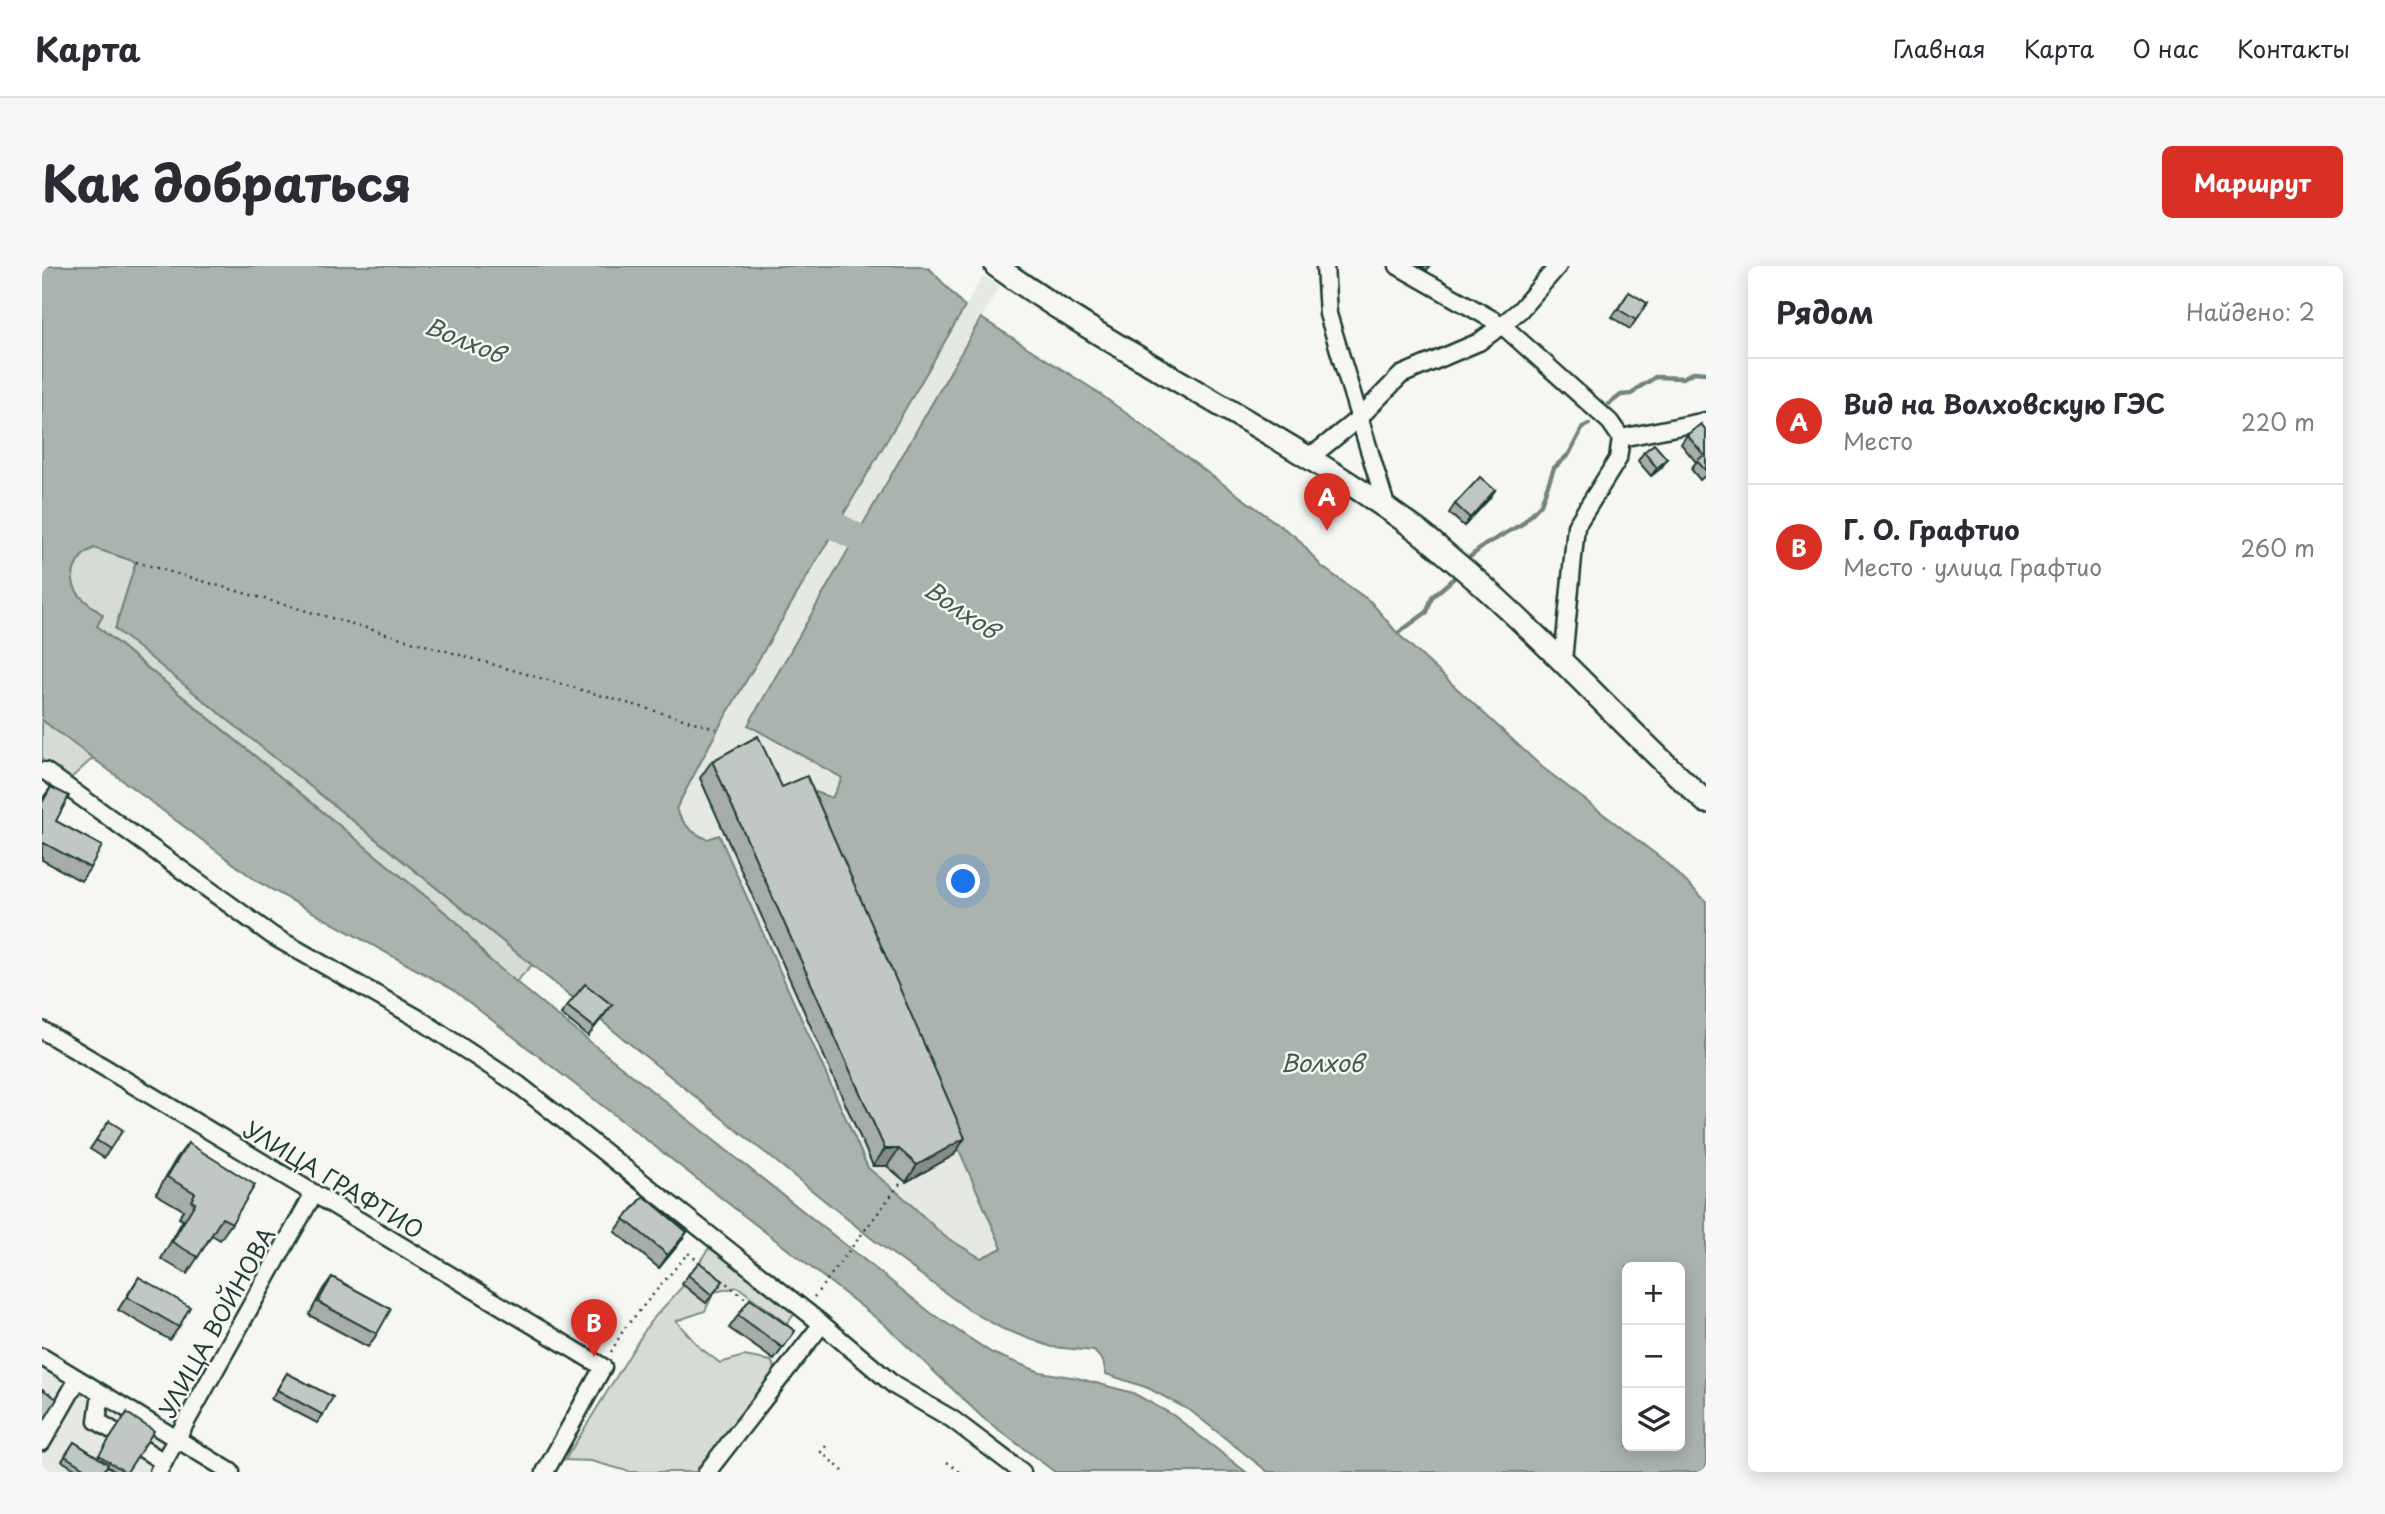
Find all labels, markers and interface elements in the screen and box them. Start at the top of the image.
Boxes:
text: Карта [35,23,141,73]
text: Главная [1893,30,1986,66]
text: Карта [2024,30,2094,66]
text: О нас [2132,30,2199,66]
text: Контакты [2237,30,2350,66]
text: Как добраться [42,145,412,219]
button: Маршрут [2162,146,2343,218]
text: Рядом [1776,289,1874,334]
text: Найдено: 2 [2186,294,2315,329]
water label: Волхов [420,307,513,372]
text: Вид на Волховскую ГЭС [1843,384,2165,423]
text: A [1790,404,1808,439]
text: 220 m [2241,404,2315,439]
text: Место [1843,423,1913,458]
pin: A [1304,473,1350,531]
text: Г. О. Графтио [1843,510,2020,549]
text: B [1791,530,1807,565]
text: 260 m [2240,530,2315,565]
text: Место · улица Графтио [1843,549,2102,584]
water label: Волхов [917,571,1009,649]
your location [946,864,980,898]
water label: Волхов [1280,1044,1367,1080]
street label: УЛИЦА ГРАФТИО [237,1111,431,1247]
street label: УЛИЦА ВОЙНОВА [149,1220,283,1424]
map controls [1622,1262,1685,1451]
button: + [1622,1262,1685,1325]
pin: B [571,1299,617,1357]
button: − [1622,1325,1685,1388]
button: layers [1622,1388,1685,1451]

